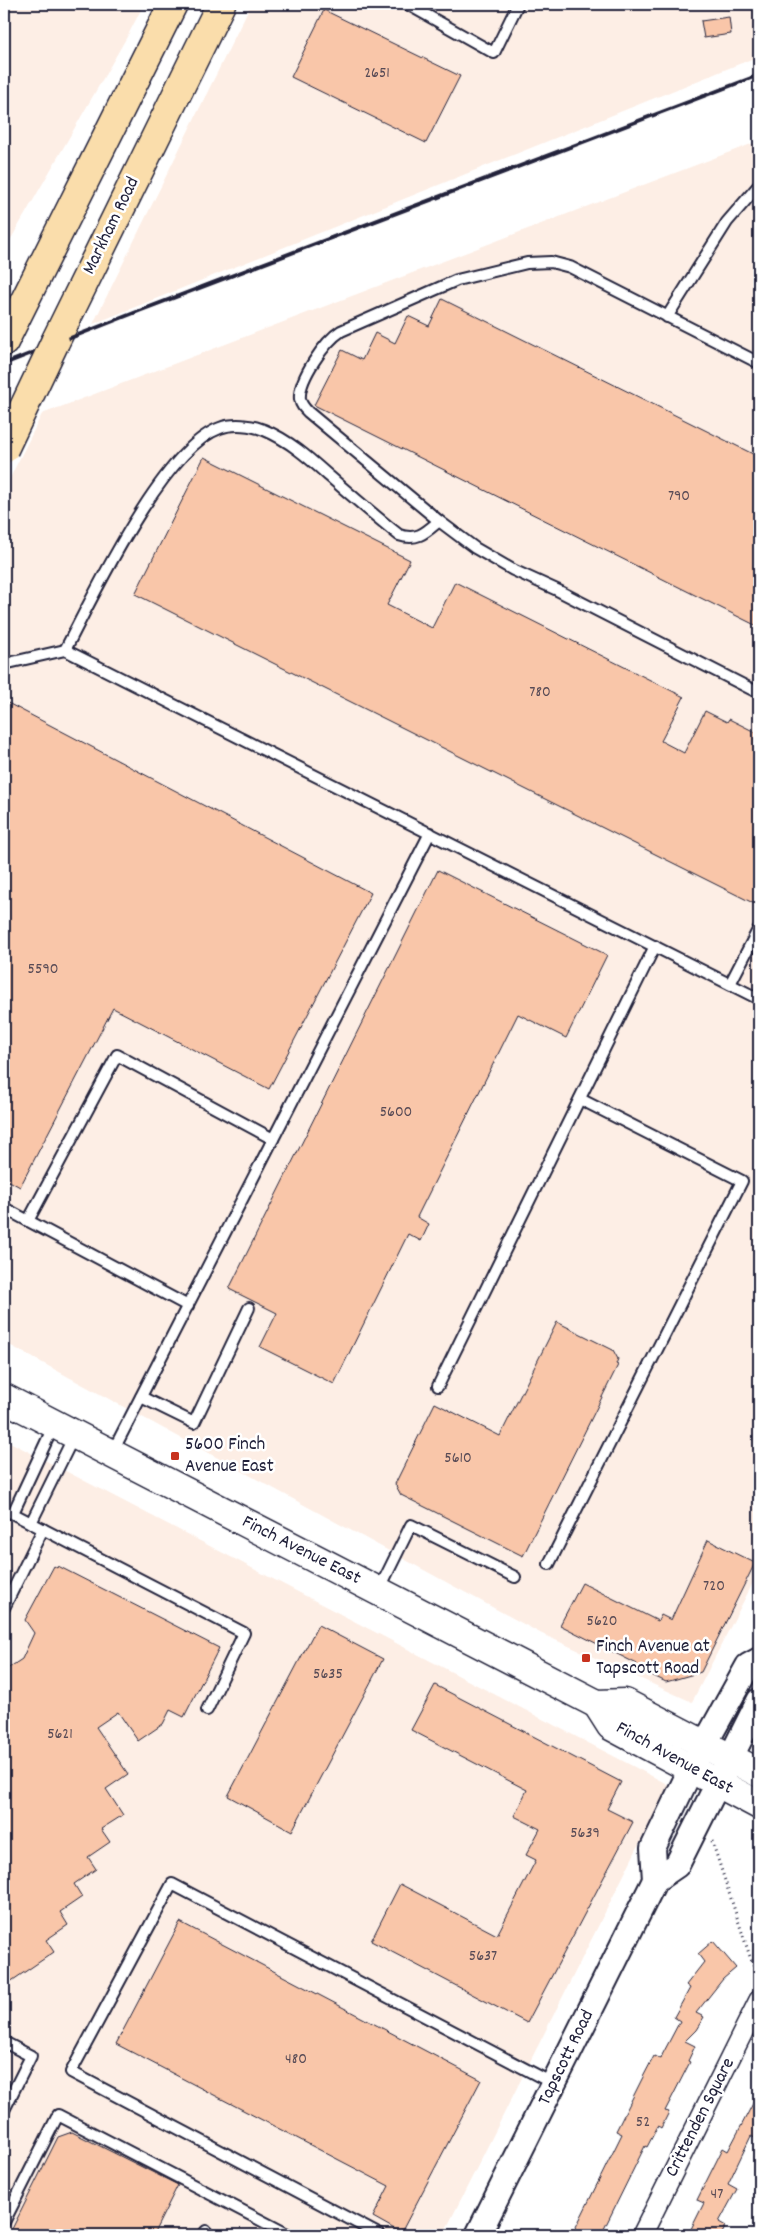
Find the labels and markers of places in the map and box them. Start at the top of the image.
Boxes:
place label: 5600 Finch Avenue East [185,1432,274,1481]
marker: 5600 Finch Avenue East [169,1450,181,1462]
place label: Finch Avenue at Tapscott Road [596,1634,710,1683]
marker: Finch Avenue at Tapscott Road [580,1652,592,1664]

